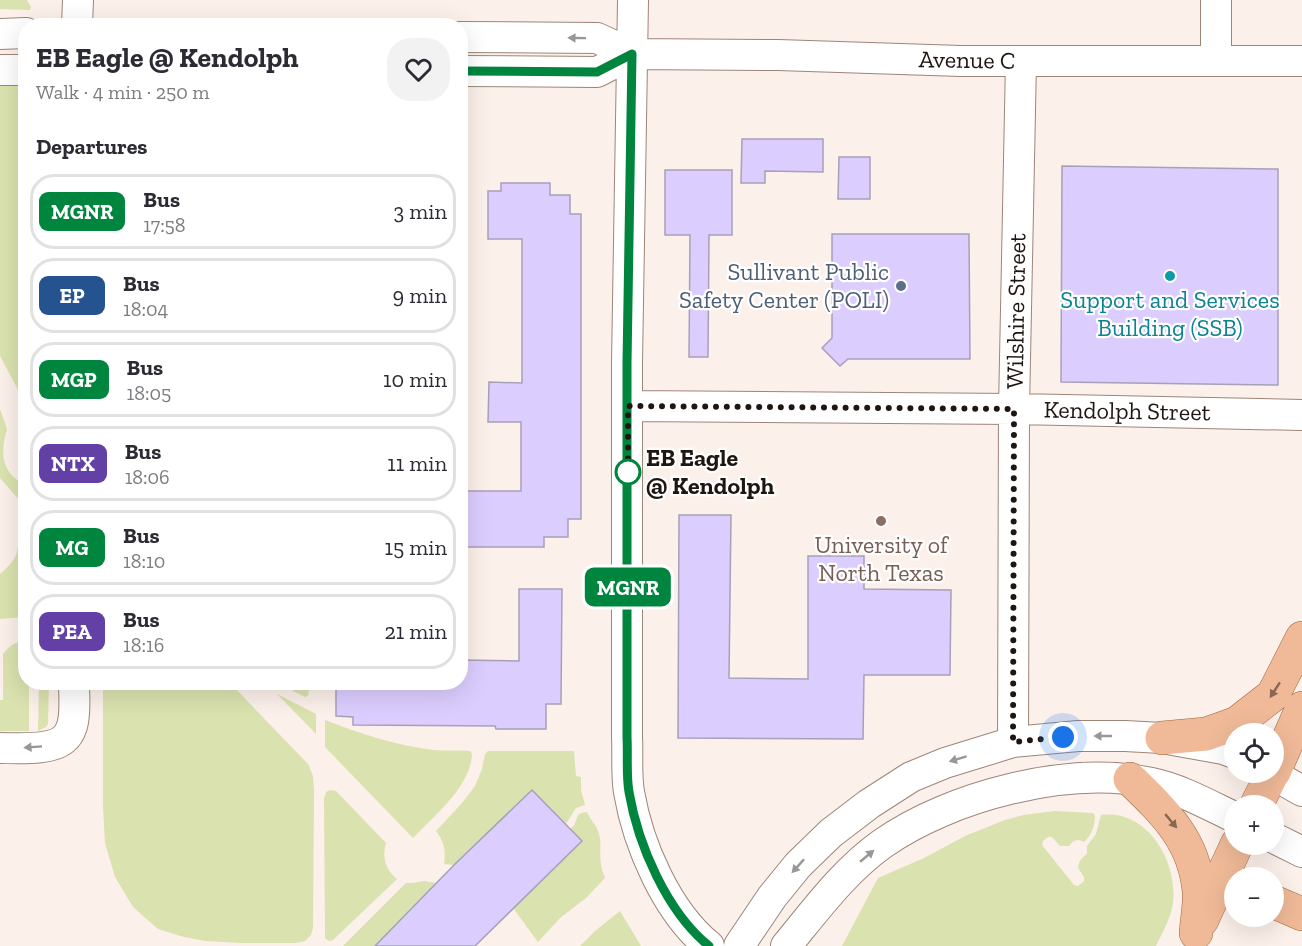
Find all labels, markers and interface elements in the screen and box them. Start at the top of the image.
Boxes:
one-way arrow [567,33,586,43]
button: heart [387,38,450,101]
text: EB Eagle @ Kendolph [36,41,299,74]
street label: Avenue C [918,44,1016,75]
text: Walk · 4 min · 250 m [36,80,210,104]
text: Departures [36,133,147,160]
text: Bus [143,186,180,213]
text: 3 min [393,198,447,225]
text: MGNR [51,199,113,224]
text: 17:58 [143,213,186,237]
street label: Wilshire Street [1000,233,1031,389]
place label: Sullivant Public Safety Center (POLI) [679,257,889,314]
marker: Support and Services Building (SSB) [1163,269,1177,283]
text: Bus [123,270,160,297]
marker: Sullivant Public Safety Center (POLI) [894,279,908,293]
text: 9 min [393,282,447,309]
text: EP [59,283,85,308]
place label: Support and Services Building (SSB) [1060,285,1280,342]
text: 18:04 [123,297,168,321]
text: Bus [127,354,163,381]
text: 10 min [383,366,447,393]
text: MGP [51,367,97,392]
text: 18:05 [127,381,171,405]
street label: Kendolph Street [1043,395,1211,426]
text: Bus [125,438,161,465]
place label: EB Eagle @ Kendolph [646,443,775,500]
text: 11 min [387,450,447,477]
text: NTX [51,451,95,476]
marker: EB Eagle @ Kendolph [615,459,641,485]
text: 18:06 [125,465,170,489]
marker: University of North Texas [874,514,888,528]
text: Bus [123,522,160,549]
place label: University of North Texas [814,530,950,587]
text: 15 min [385,534,447,561]
text: MG [56,535,89,560]
text: 18:10 [123,549,165,573]
line badge: MGNR [586,568,670,606]
text: MGNR [597,575,659,600]
text: Bus [123,606,160,633]
text: 21 min [384,618,447,645]
text: PEA [52,619,92,644]
text: 18:16 [123,633,164,657]
one-way arrow [1269,682,1280,698]
your location [1048,722,1078,752]
map controls [1224,723,1284,927]
button: locate [1224,723,1284,783]
one-way arrow [1094,731,1113,741]
one-way arrow [24,743,43,752]
one-way arrow [948,755,966,764]
button: + [1224,795,1284,855]
one-way arrow [1164,813,1177,829]
one-way arrow [859,850,875,863]
one-way arrow [791,859,805,874]
button: − [1224,867,1284,927]

